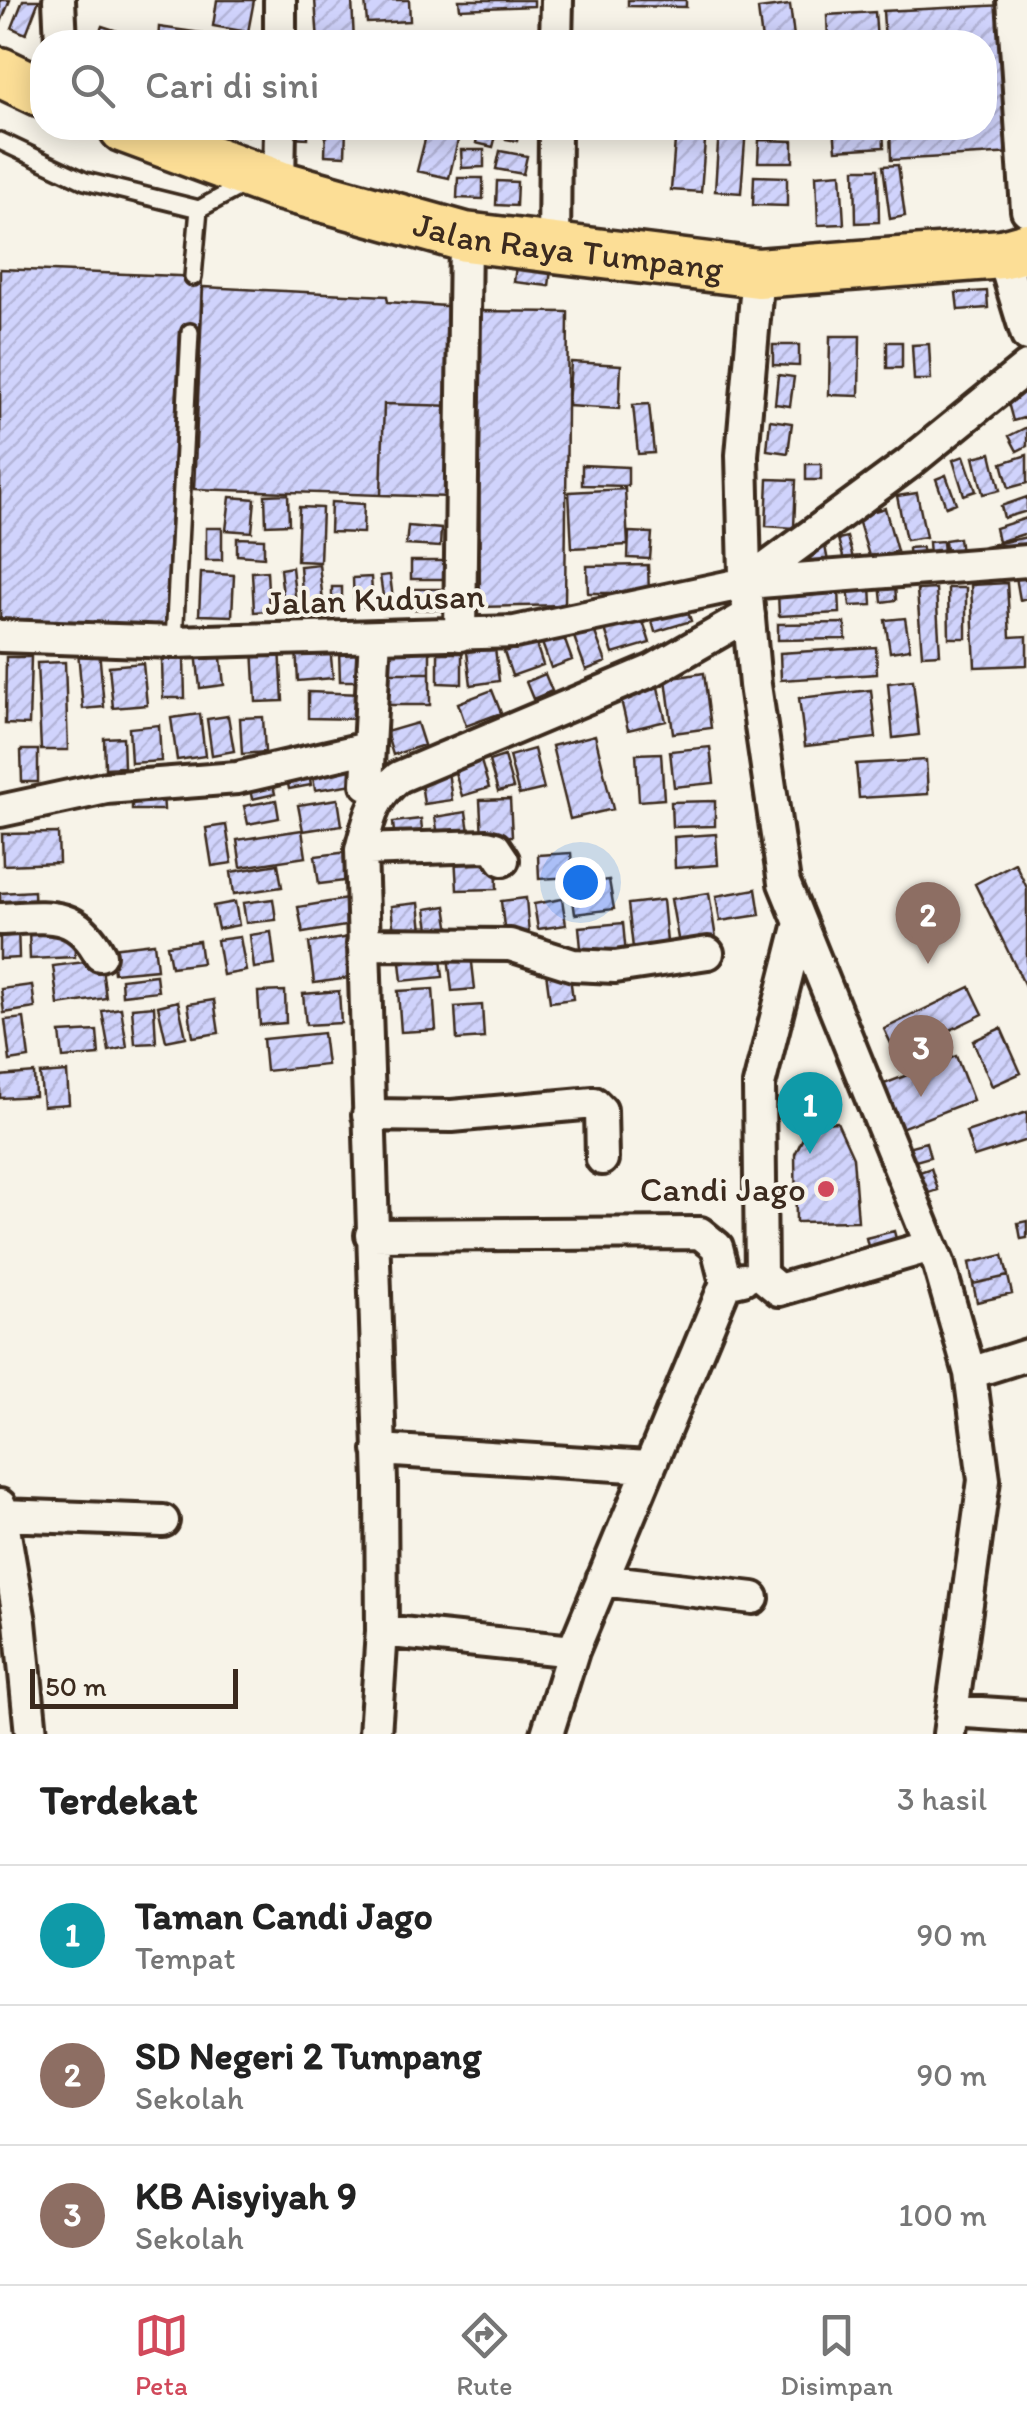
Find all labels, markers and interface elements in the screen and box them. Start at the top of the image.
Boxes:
search box [30,30,997,140]
icon: search [65,58,120,113]
text: Cari di sini [145,62,319,108]
street label: Jalan Raya Tumpang [409,203,726,290]
street label: Jalan Kudusan [265,574,486,624]
your location [555,857,606,908]
pin: 2 [896,882,960,964]
pin: 3 [888,1014,954,1097]
pin: 1 [778,1072,842,1154]
place label: Candi Jago [640,1168,806,1210]
marker: Candi Jago [815,1178,837,1200]
scale bar [30,1664,238,1708]
text: 50 m [45,1669,107,1703]
text: Terdekat [40,1774,198,1825]
text: 3 hasil [897,1780,987,1818]
text: Taman Candi Jago [135,1893,433,1939]
text: 1 [65,1916,80,1954]
text: 90 m [916,1916,987,1954]
text: Tempat [135,1939,236,1977]
text: SD Negeri 2 Tumpang [135,2033,481,2079]
text: 2 [64,2056,81,2094]
text: 90 m [916,2056,987,2094]
text: Sekolah [135,2079,244,2117]
text: KB Aisyiyah 9 [135,2173,357,2219]
text: 3 [64,2196,81,2234]
text: 100 m [899,2196,987,2234]
text: Sekolah [135,2219,244,2257]
tab: Peta [134,2308,189,2402]
tab: Rute [456,2308,513,2402]
tab: Disimpan [780,2308,893,2402]

